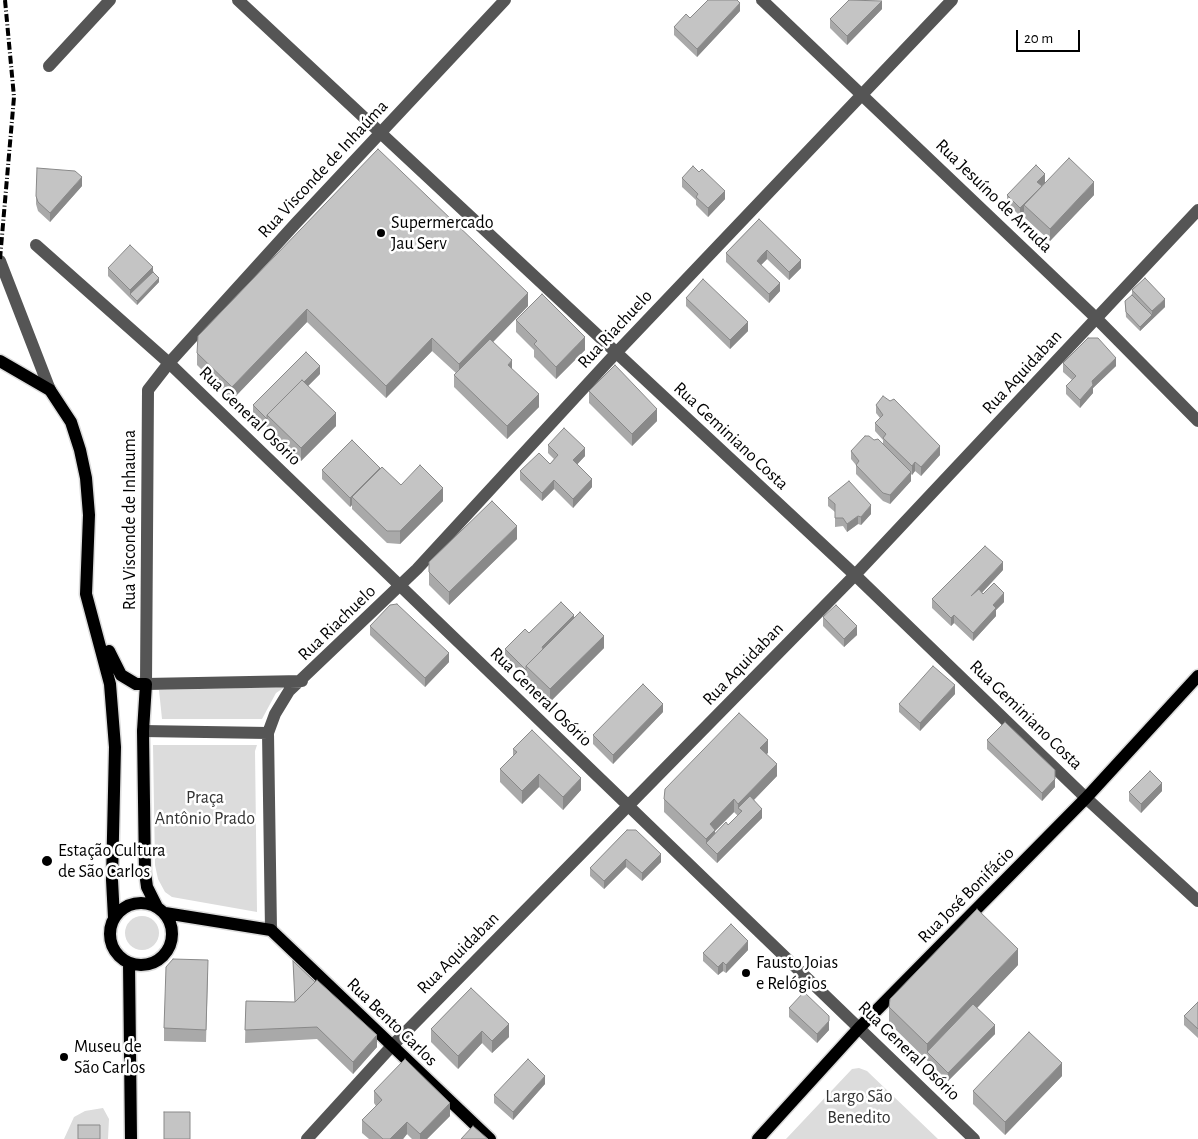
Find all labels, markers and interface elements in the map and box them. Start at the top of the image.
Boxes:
scale bar [1018,20,1082,52]
text: 20 m [1024,31,1053,46]
street label: Rua Visconde de Inhaúma [254,96,392,242]
street label: Rua Jesuíno de Arruda [931,135,1057,257]
place label: Supermercado Jau Serv [391,212,494,254]
marker: Supermercado Jau Serv [375,227,387,239]
street label: Rua Riachuelo [573,285,657,373]
street label: Rua Aquidaban [978,325,1066,419]
street label: Rua General Osório [194,362,306,470]
street label: Rua Geminiano Costa [669,377,793,495]
street label: Rua Visconde de Inhauma [119,430,141,610]
street label: Rua Riachuelo [294,581,380,665]
street label: Rua Aquidaban [698,618,788,710]
street label: Rua General Osório [485,643,597,751]
street label: Rua Geminiano Costa [965,655,1087,775]
park label: Praça Antônio Prado [155,787,255,830]
place label: Estação Cultura de São Carlos [58,840,166,882]
street label: Rua José Bonifácio [913,842,1019,948]
marker: Estação Cultura de São Carlos [40,854,54,868]
street label: Rua Aquidaban [412,907,504,999]
place label: Fausto Joias e Relógios [756,952,838,994]
marker: Fausto Joias e Relógios [740,967,752,979]
street label: Rua Bento Carlos [342,973,442,1071]
street label: Rua General Osório [853,997,965,1105]
place label: Museu de São Carlos [74,1036,146,1078]
marker: Museu de São Carlos [58,1051,70,1063]
park label: Largo São Benedito [825,1086,893,1128]

